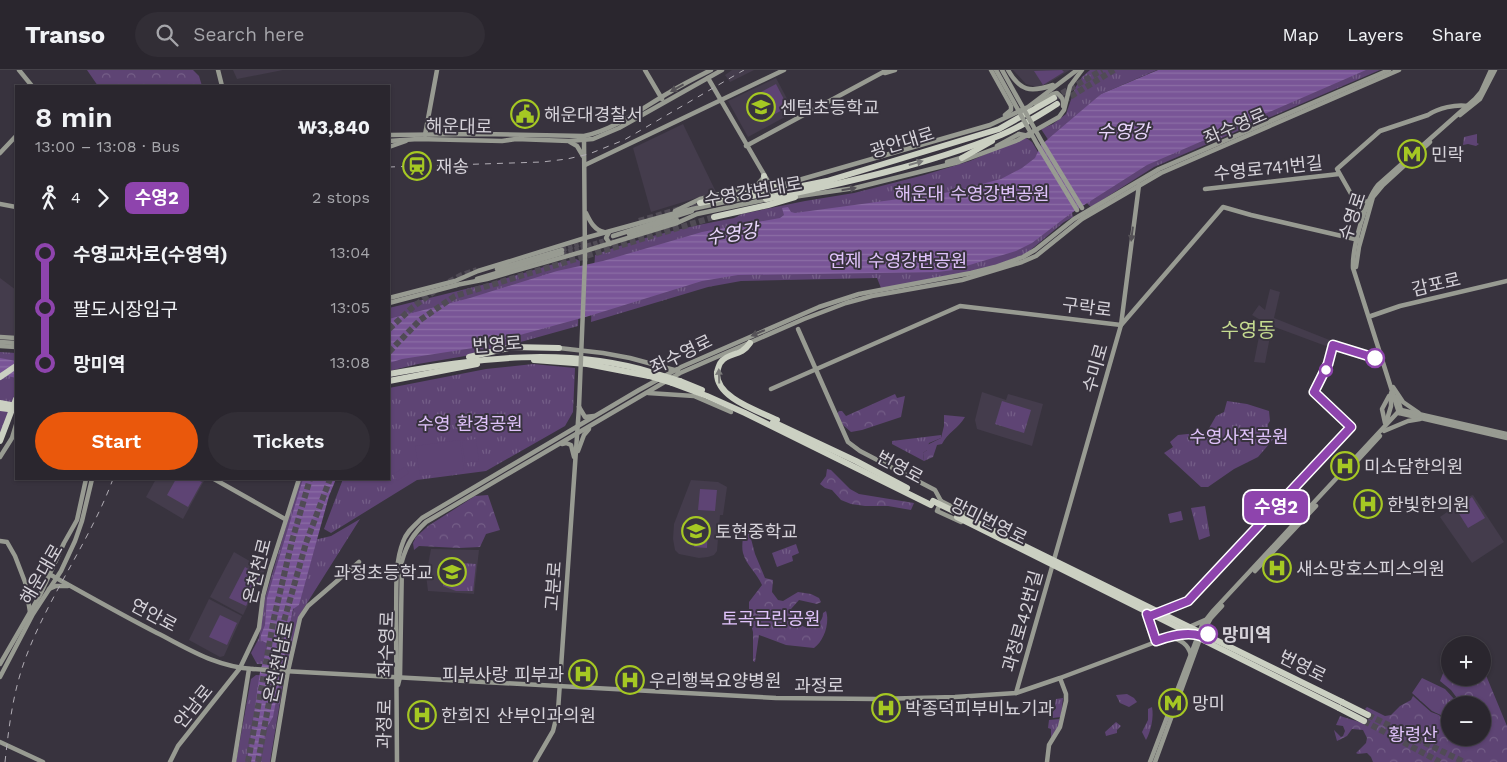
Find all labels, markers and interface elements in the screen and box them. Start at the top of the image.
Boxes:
search box [135,12,485,57]
text: Transo [25,21,105,49]
icon: search [153,21,181,49]
text: Search here [193,23,305,46]
text: Map [1282,24,1319,45]
text: Layers [1347,24,1404,45]
text: Share [1432,24,1482,45]
one-way arrow [670,83,684,92]
school or university icon: 센텀초등학교 [746,92,776,122]
place label: 센텀초등학교 [780,97,879,118]
public building icon: 해운대경찰서 [510,99,540,129]
text: 8 min [35,101,113,134]
street label: 좌수영로 [1200,103,1270,149]
place label: 해운대경찰서 [544,104,643,125]
street label: 해운대로 [426,115,492,137]
text: ₩3,840 [298,116,370,139]
water label: 수영강 [1097,120,1152,143]
street label: 광안대로 [867,122,937,162]
text: 13:00 – 13:08 · Bus [35,137,180,156]
metro station icon: 민락 [1397,139,1427,169]
place label: 민락 [1431,144,1464,165]
station icon: 재송 [402,151,432,181]
street label: 수영로741번길 [1212,152,1324,184]
place label: 재송 [436,156,469,177]
one-way arrow [908,158,923,166]
street label: 수영강변대로 [702,172,804,210]
park label: 해운대 수영강변공원 [894,183,1050,204]
icon: walk [35,184,63,212]
icon: forward [89,184,117,212]
one-way arrow [841,185,857,193]
text: 수영2 [135,187,179,208]
text: 4 [71,188,81,207]
text: 2 stops [312,188,370,207]
street label: 수영로 [1334,189,1370,243]
water label: 수영강 [704,218,762,249]
one-way arrow [1128,227,1136,243]
text: 수영교차로(수영역) [73,243,228,266]
text: 13:04 [330,243,370,262]
park label: 연제 수영강변공원 [829,250,967,271]
street label: 감포로 [1409,268,1463,300]
street label: 구락로 [1061,294,1113,320]
text: 팔도시장입구 [73,298,178,321]
text: 13:05 [330,298,370,317]
district label: 수영동 [1220,318,1276,342]
street label: 좌수영로 [647,330,715,378]
one-way arrow [751,330,765,338]
street label: 번영로 [471,332,523,356]
street label: 수미로 [1078,341,1112,395]
unlabelled marker [1365,348,1385,368]
text: 망미역 [73,353,125,376]
text: 13:08 [330,353,370,372]
unlabelled marker [1319,363,1333,377]
one-way arrow [715,368,723,384]
button: Start [35,412,198,470]
button: Tickets [208,412,370,470]
park label: 수영 환경공원 [417,413,523,434]
park label: 수영사적공원 [1189,426,1289,447]
street label: 번영로 [873,446,927,488]
hospital icon: 미소담한의원 [1330,451,1360,481]
place label: 미소담한의원 [1364,456,1463,477]
hospital icon: 한빛한의원 [1353,489,1383,519]
line badge: 수영2 [1247,491,1305,523]
street label: 망미번영로 [947,493,1031,549]
place label: 한빛한의원 [1387,494,1470,515]
text: 수영2 [1254,496,1298,517]
school or university icon: 토현중학교 [681,516,711,546]
place label: 토현중학교 [715,521,798,542]
street label: 온천천로 [239,536,275,606]
street label: 해운대로 [15,540,67,608]
hospital icon: 새소망호스피스의원 [1262,553,1292,583]
school or university icon: 과정초등학교 [437,557,467,587]
place label: 새소망호스피스의원 [1296,558,1445,579]
street label: 고분로 [541,560,565,612]
place label: 과정초등학교 [334,562,433,583]
street label: 과정로42번길 [998,568,1046,674]
street label: 연안로 [127,594,181,636]
park label: 토곡근린공원 [721,608,821,629]
street label: 좌수영로 [374,611,398,677]
street label: 온천천남로 [259,619,297,705]
marker: 망미역 [1198,624,1218,644]
place label: 망미역 [1222,624,1272,645]
map controls [1441,636,1491,746]
button: + [1441,636,1491,686]
street label: 번영로 [1276,646,1330,686]
hospital icon: 피부사랑 피부과 [568,659,598,689]
place label: 피부사랑 피부과 [442,664,564,685]
hospital icon: 우리행복요양병원 [615,665,645,695]
place label: 우리행복요양병원 [649,670,781,691]
street label: 과정로 [794,675,844,696]
street label: 안남로 [169,680,217,732]
metro station icon: 망미 [1158,688,1188,718]
hospital icon: 박종덕피부비뇨기과 [871,693,901,723]
place label: 망미 [1192,693,1225,714]
button: − [1441,696,1491,746]
place label: 박종덕피부비뇨기과 [905,698,1054,719]
street label: 과정로 [373,699,395,749]
hospital icon: 한희진 산부인과의원 [407,700,437,730]
place label: 한희진 산부인과의원 [441,705,596,726]
park label: 황령산 [1388,724,1438,745]

